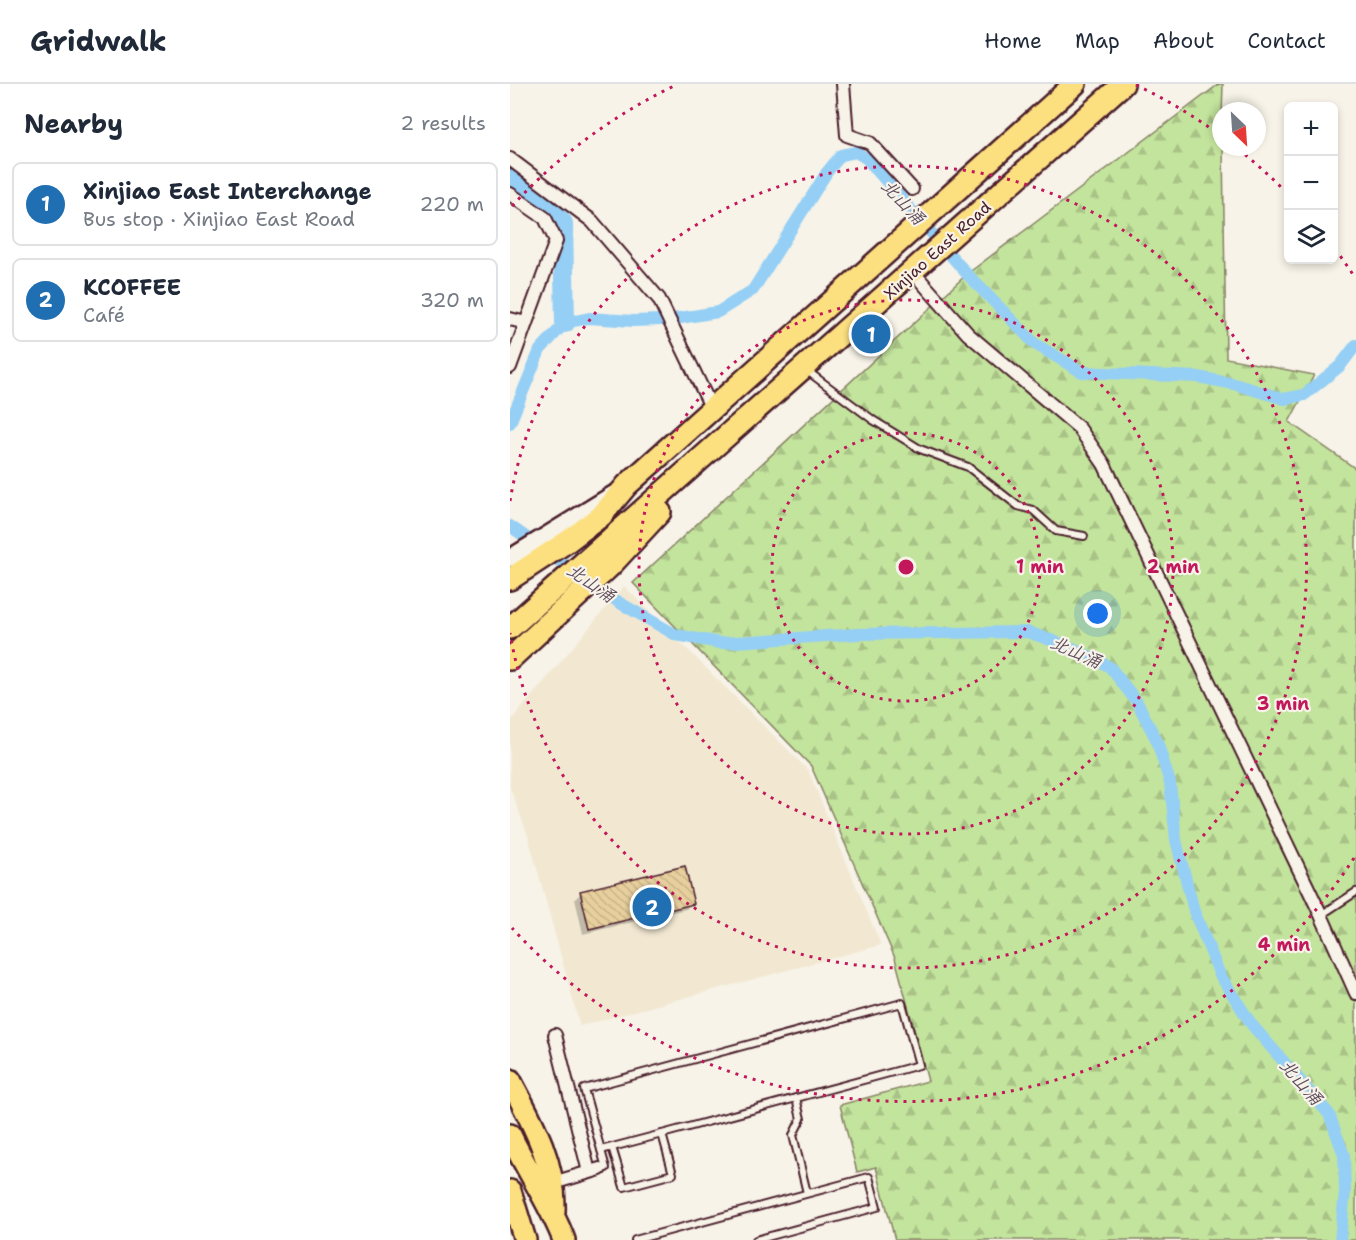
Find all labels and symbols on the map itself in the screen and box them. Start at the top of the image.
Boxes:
north arrow [1212,102,1266,156]
water label: 北山涌 [876,174,931,231]
street label: Xinjiao East Road [879,197,995,304]
pin: 1 [852,312,890,356]
text: 1 min [1016,555,1064,579]
text: 2 min [1147,555,1199,579]
centre of rings [896,557,916,577]
water label: 北山涌 [562,558,621,609]
your location [1083,599,1112,628]
water label: 北山涌 [1046,630,1106,674]
text: 3 min [1257,692,1309,716]
pin: 2 [632,884,672,930]
text: 4 min [1258,933,1310,957]
water label: 北山涌 [1274,1054,1328,1111]

